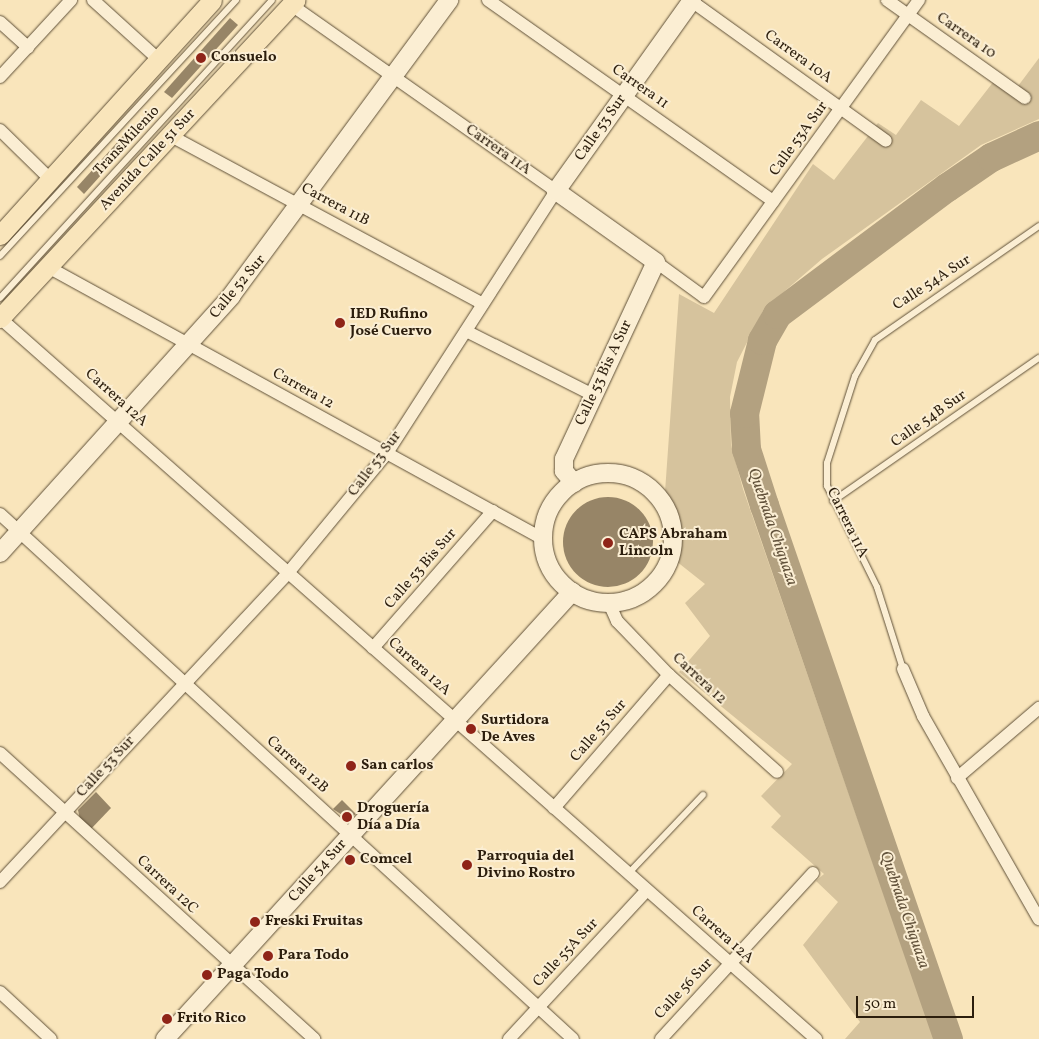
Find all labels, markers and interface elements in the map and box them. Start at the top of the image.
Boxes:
street label: Carrera 10 [933,9,999,63]
street label: Carrera 10A [761,26,835,88]
place label: Consuelo [211,49,276,67]
marker: Consuelo [195,52,207,64]
street label: Carrera 11 [608,61,672,113]
street label: Calle 53 Sur [571,91,631,165]
street label: Calle 53A Sur [766,98,832,180]
street label: TransMilenio [90,102,164,180]
street label: Avenida Calle 51 Sur [96,105,200,215]
street label: Carrera 11A [462,121,534,179]
street label: Carrera 11B [298,180,372,230]
street label: Calle 52 Sur [206,251,270,323]
street label: Calle 54A Sur [890,251,974,315]
place label: IED Rufino José Cuervo [350,305,432,340]
marker: IED Rufino José Cuervo [334,317,346,329]
street label: Calle 53 Bis A Sur [572,317,636,429]
street label: Carrera 12A [81,365,151,431]
street label: Carrera 12 [269,365,337,413]
street label: Calle 54B Sur [888,386,970,452]
street label: Calle 53 Sur [345,428,405,500]
water label: Quebrada Chiguaza [743,466,801,588]
street label: Carrera 11A [822,485,872,561]
street label: Calle 53 Bis Sur [381,525,461,613]
place label: CAPS Abraham Lincoln [619,525,727,560]
marker: CAPS Abraham Lincoln [601,536,615,550]
street label: Carrera 12A [384,634,454,700]
street label: Carrera 12 [668,649,730,709]
street label: Calle 55 Sur [567,696,631,766]
place label: Surtidora De Aves [481,711,549,746]
marker: Surtidora De Aves [465,723,477,735]
street label: Calle 53 Sur [73,733,139,801]
street label: Carrera 12B [262,733,332,797]
place label: San carlos [361,757,433,775]
marker: San carlos [345,760,357,772]
place label: Droguería Día a Día [357,799,429,834]
marker: Droguería Día a Día [341,811,353,823]
street label: Calle 54 Sur [285,836,351,906]
place label: Parroquia del Divino Rostro [477,847,575,882]
water label: Quebrada Chiguaza [875,849,933,971]
place label: Comcel [360,851,412,869]
street label: Carrera 12C [133,852,201,918]
marker: Comcel [344,854,356,866]
marker: Parroquia del Divino Rostro [461,859,473,871]
street label: Carrera 12A [687,902,757,968]
place label: Freski Fruitas [265,913,363,931]
street label: Calle 55A Sur [530,915,602,991]
marker: Freski Fruitas [249,916,261,928]
place label: Para Todo [278,947,349,965]
marker: Para Todo [262,950,274,962]
street label: Calle 56 Sur [651,955,717,1023]
place label: Paga Todo [217,966,289,984]
marker: Paga Todo [201,969,213,981]
scale bar [859,986,976,1018]
text: 50 m [864,994,896,1015]
place label: Frito Rico [177,1010,246,1028]
marker: Frito Rico [161,1013,173,1025]

